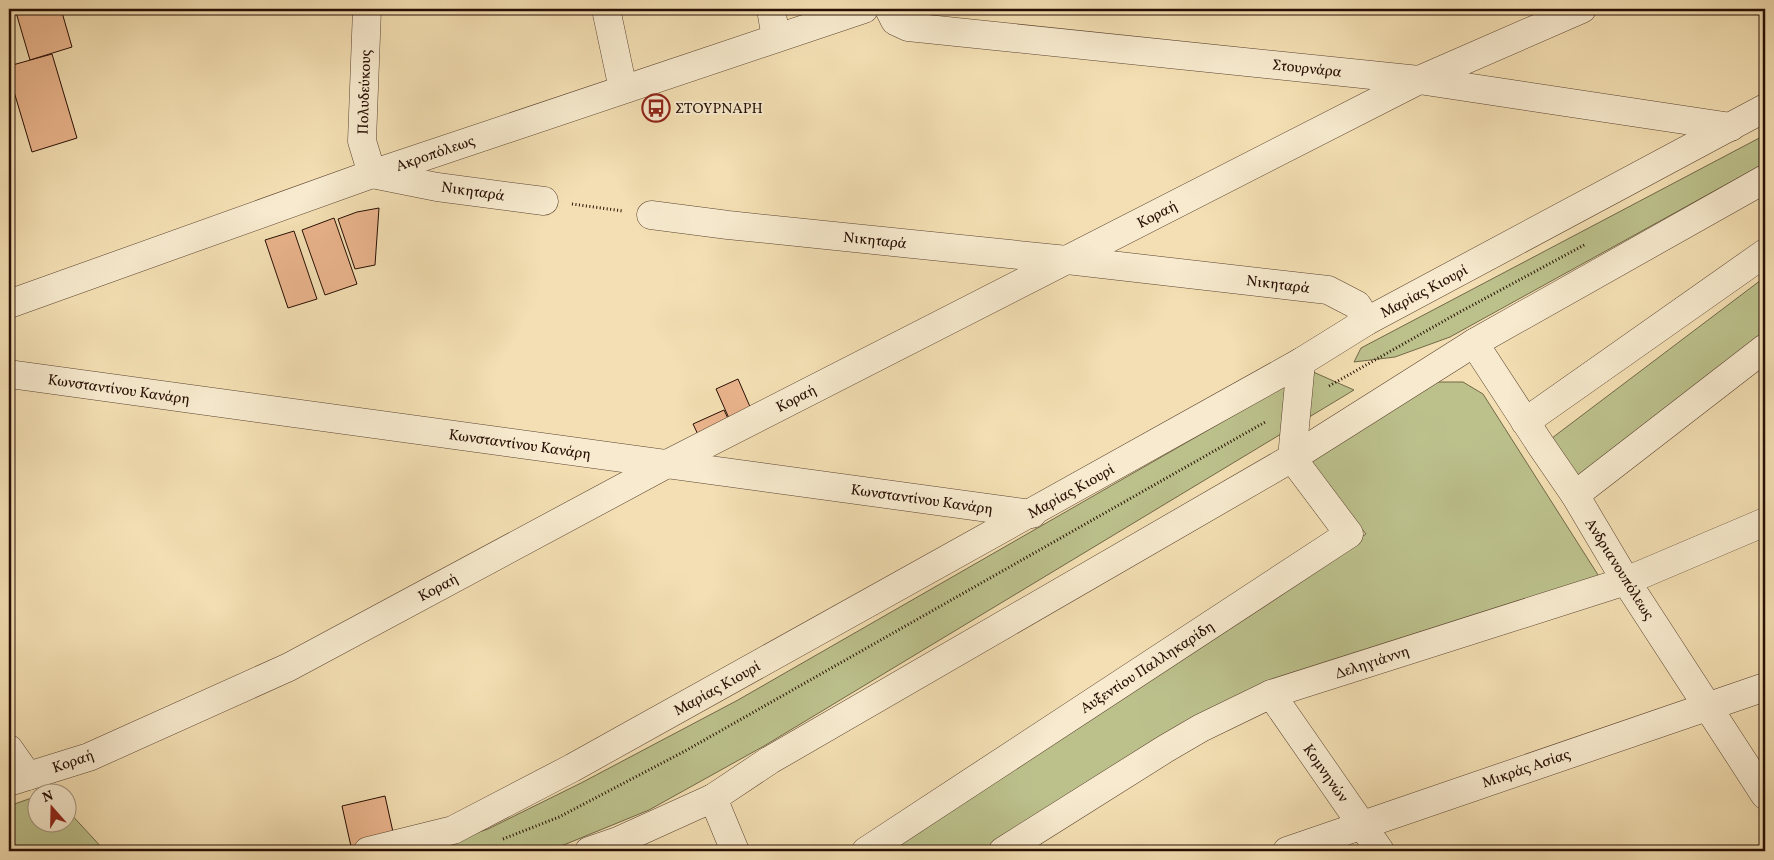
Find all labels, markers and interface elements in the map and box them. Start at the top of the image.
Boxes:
street label: Πολυδεύκους [354,49,377,135]
street label: Στουρνάρα [1271,55,1343,84]
bus stop icon: ΣΤΟΥΡΝΑΡΗ [641,93,671,123]
place label: ΣΤΟΥΡΝΑΡΗ [675,99,763,120]
street label: Ακροπόλεως [393,131,478,178]
street label: Νικηταρά [440,178,506,207]
street label: Κοραή [1134,196,1182,234]
street label: Νικηταρά [842,228,908,255]
street label: Μαρίας Κιουρί [1377,260,1472,324]
street label: Νικηταρά [1245,271,1311,300]
street label: Κωνσταντίνου Κανάρη [46,370,191,411]
street label: Κοραή [773,380,821,418]
street label: Κωνσταντίνου Κανάρη [447,425,592,466]
street label: Μαρίας Κιουρί [1024,460,1119,525]
street label: Κωνσταντίνου Κανάρη [849,480,994,521]
street label: Ανδριανουπόλεως [1579,515,1659,625]
street label: Κοραή [415,569,463,608]
street label: Αυξεντίου Παλληκαρίδη [1077,617,1219,720]
street label: Δεληγιάννη [1333,642,1412,685]
street label: Μαρίας Κιουρί [670,657,765,722]
street label: Κομνηνών [1297,740,1353,807]
street label: Μικράς Ασίας [1479,744,1574,794]
street label: Κοραή [50,746,97,779]
north arrow [28,782,78,832]
text: N [40,787,56,808]

